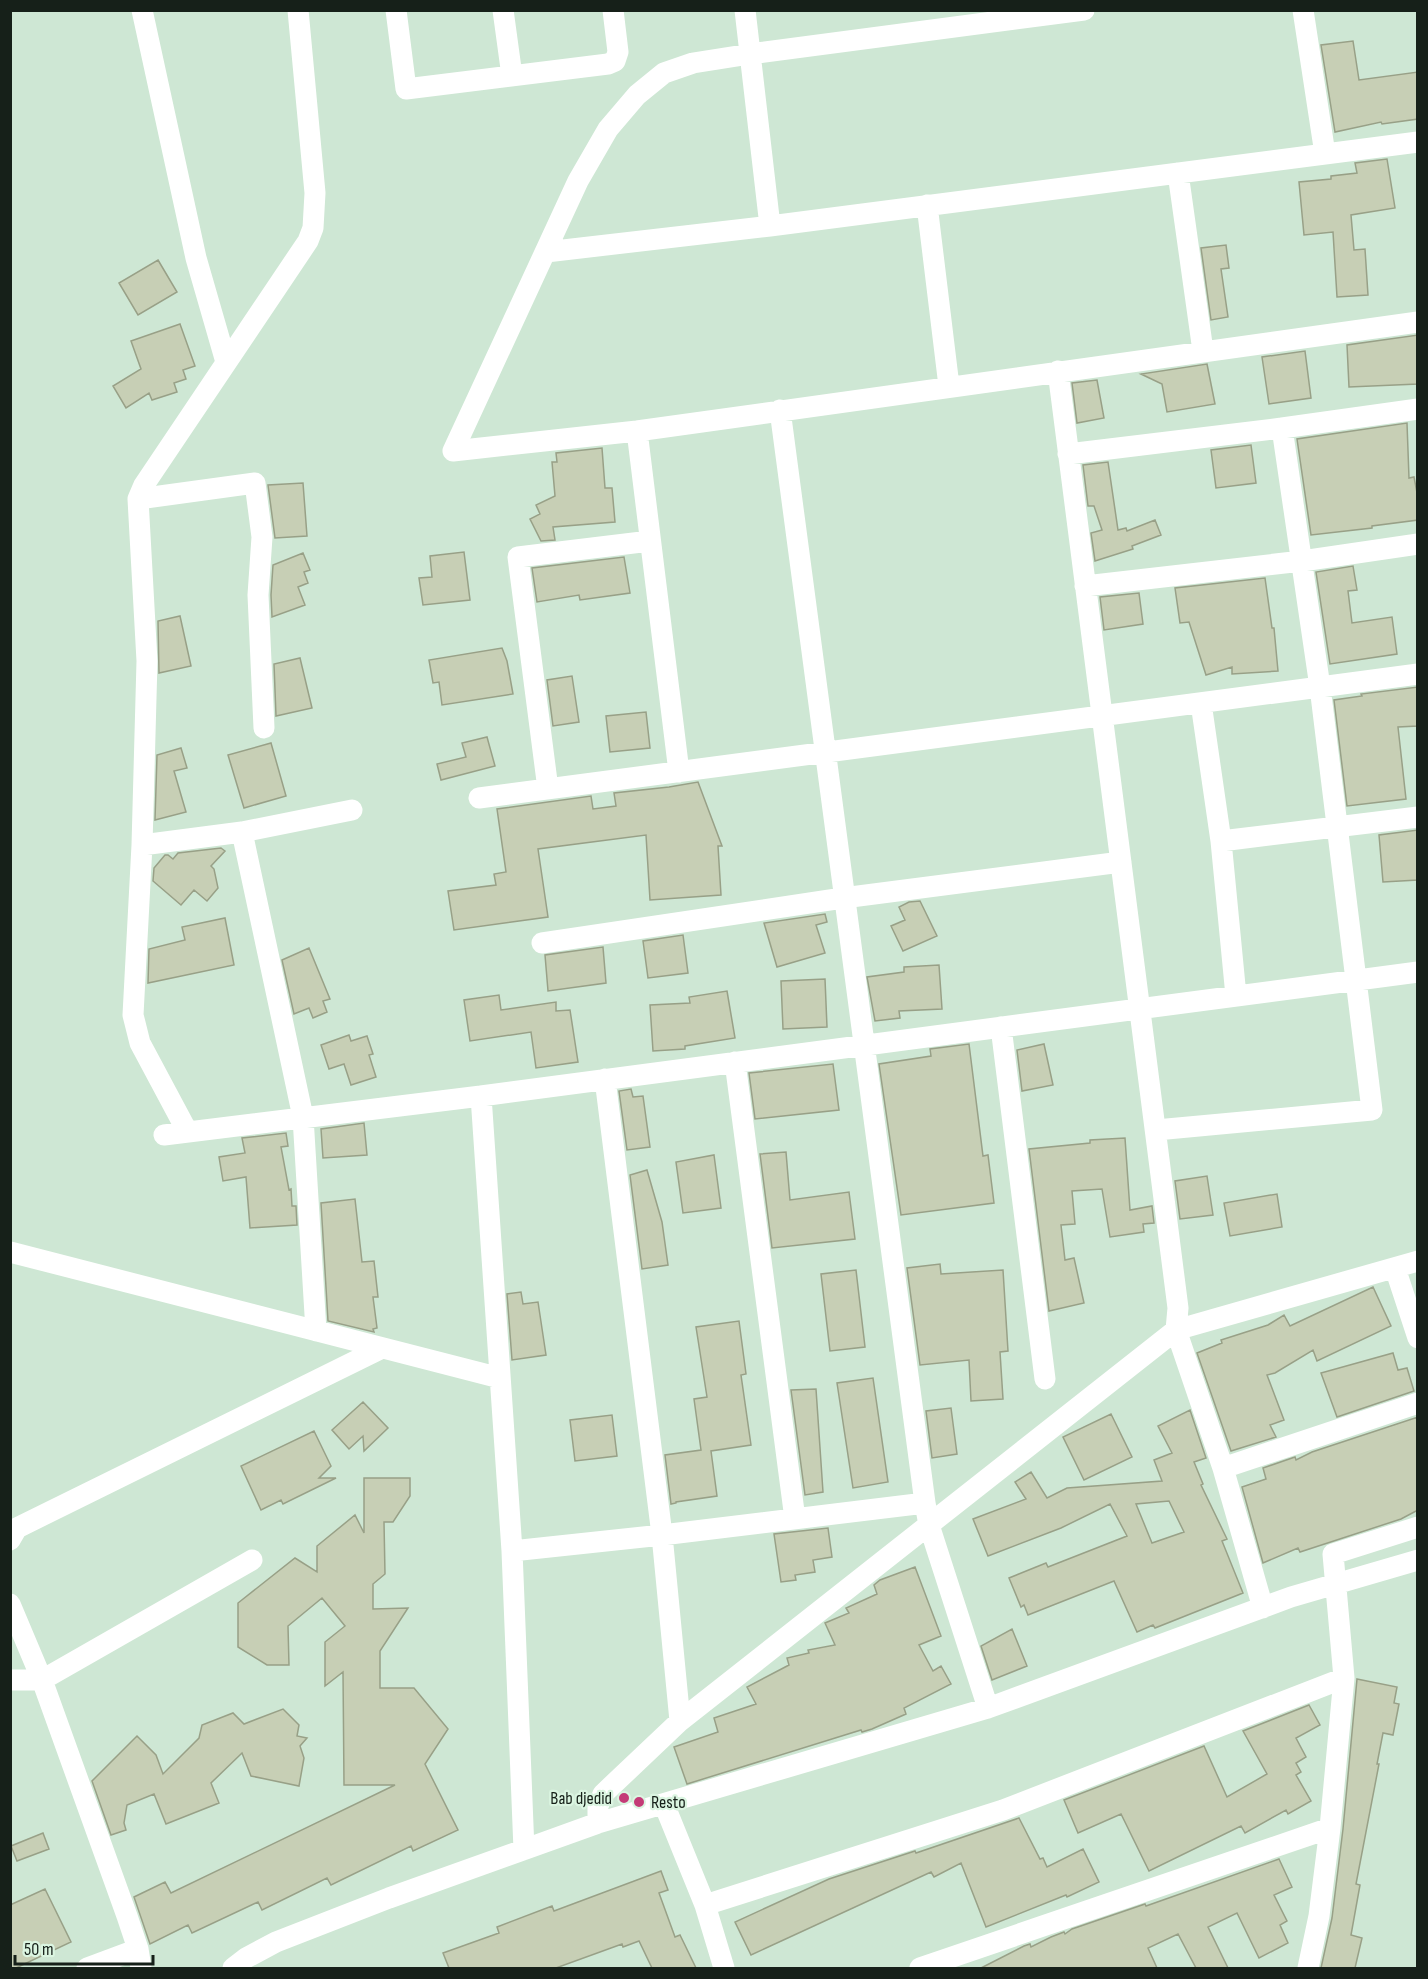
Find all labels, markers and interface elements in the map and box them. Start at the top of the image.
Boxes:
place label: Bab djedid [550,1788,612,1809]
marker: Bab djedid [617,1791,631,1805]
place label: Resto [651,1792,686,1813]
marker: Resto [632,1795,646,1809]
scale bar [15,1928,153,1966]
text: 50 m [24,1939,54,1960]

